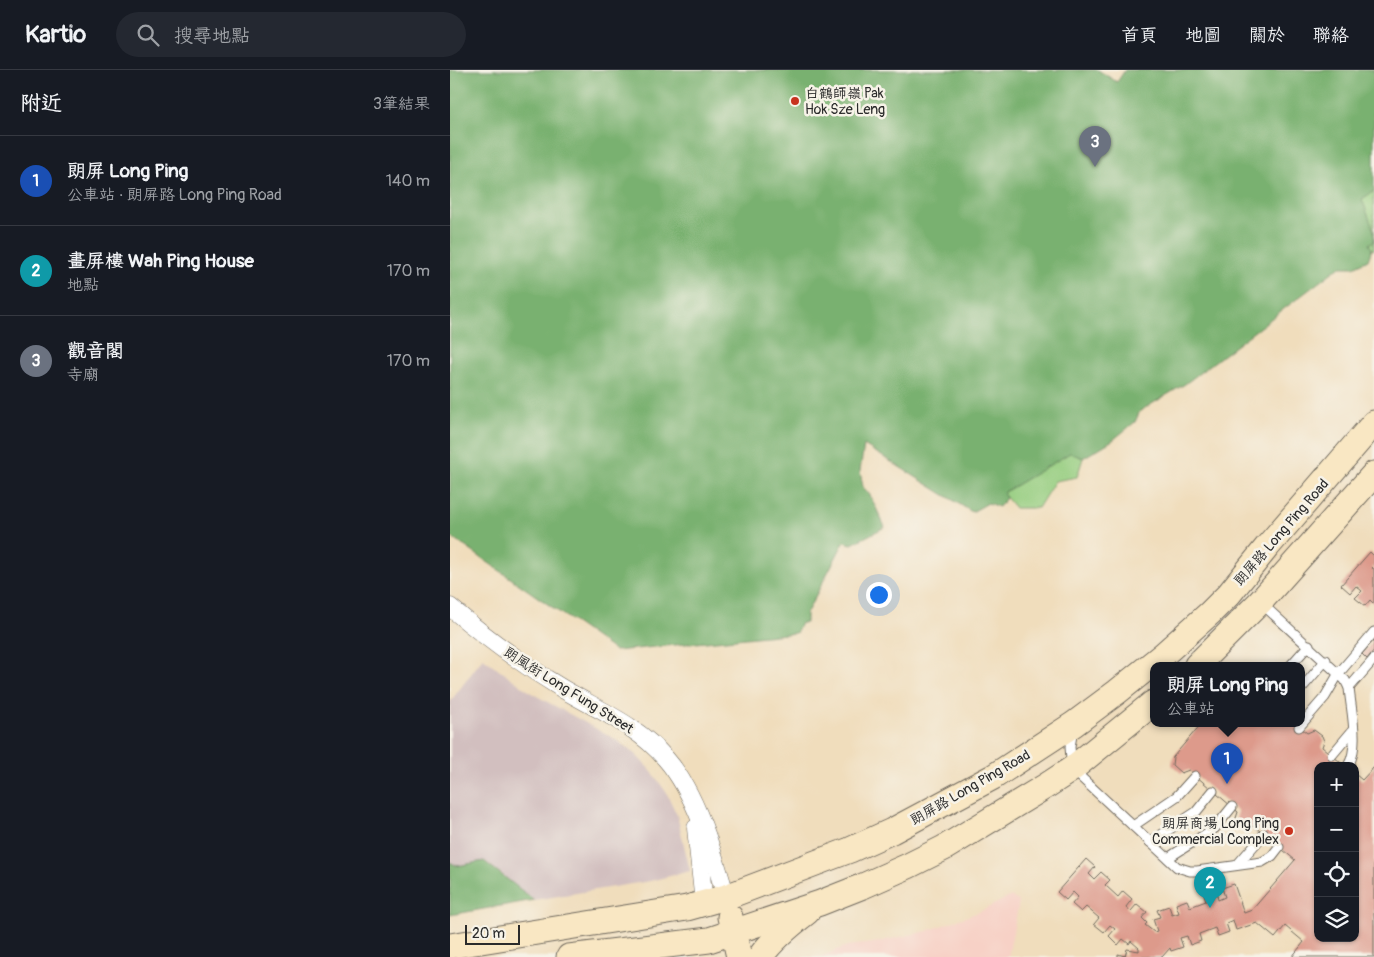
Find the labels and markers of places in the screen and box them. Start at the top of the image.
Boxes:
place label: 白鶴師嶺 Pak Hok Sze Leng [805,85,885,118]
marker: 白鶴師嶺 Pak Hok Sze Leng [789,95,801,107]
pin: 3 [1079,126,1111,167]
pin: 1 [1211,743,1243,784]
place label: 朗屏商場 Long Ping Commercial Complex [1152,815,1279,848]
marker: 朗屏商場 Long Ping Commercial Complex [1283,825,1295,837]
pin: 2 [1194,867,1226,908]

